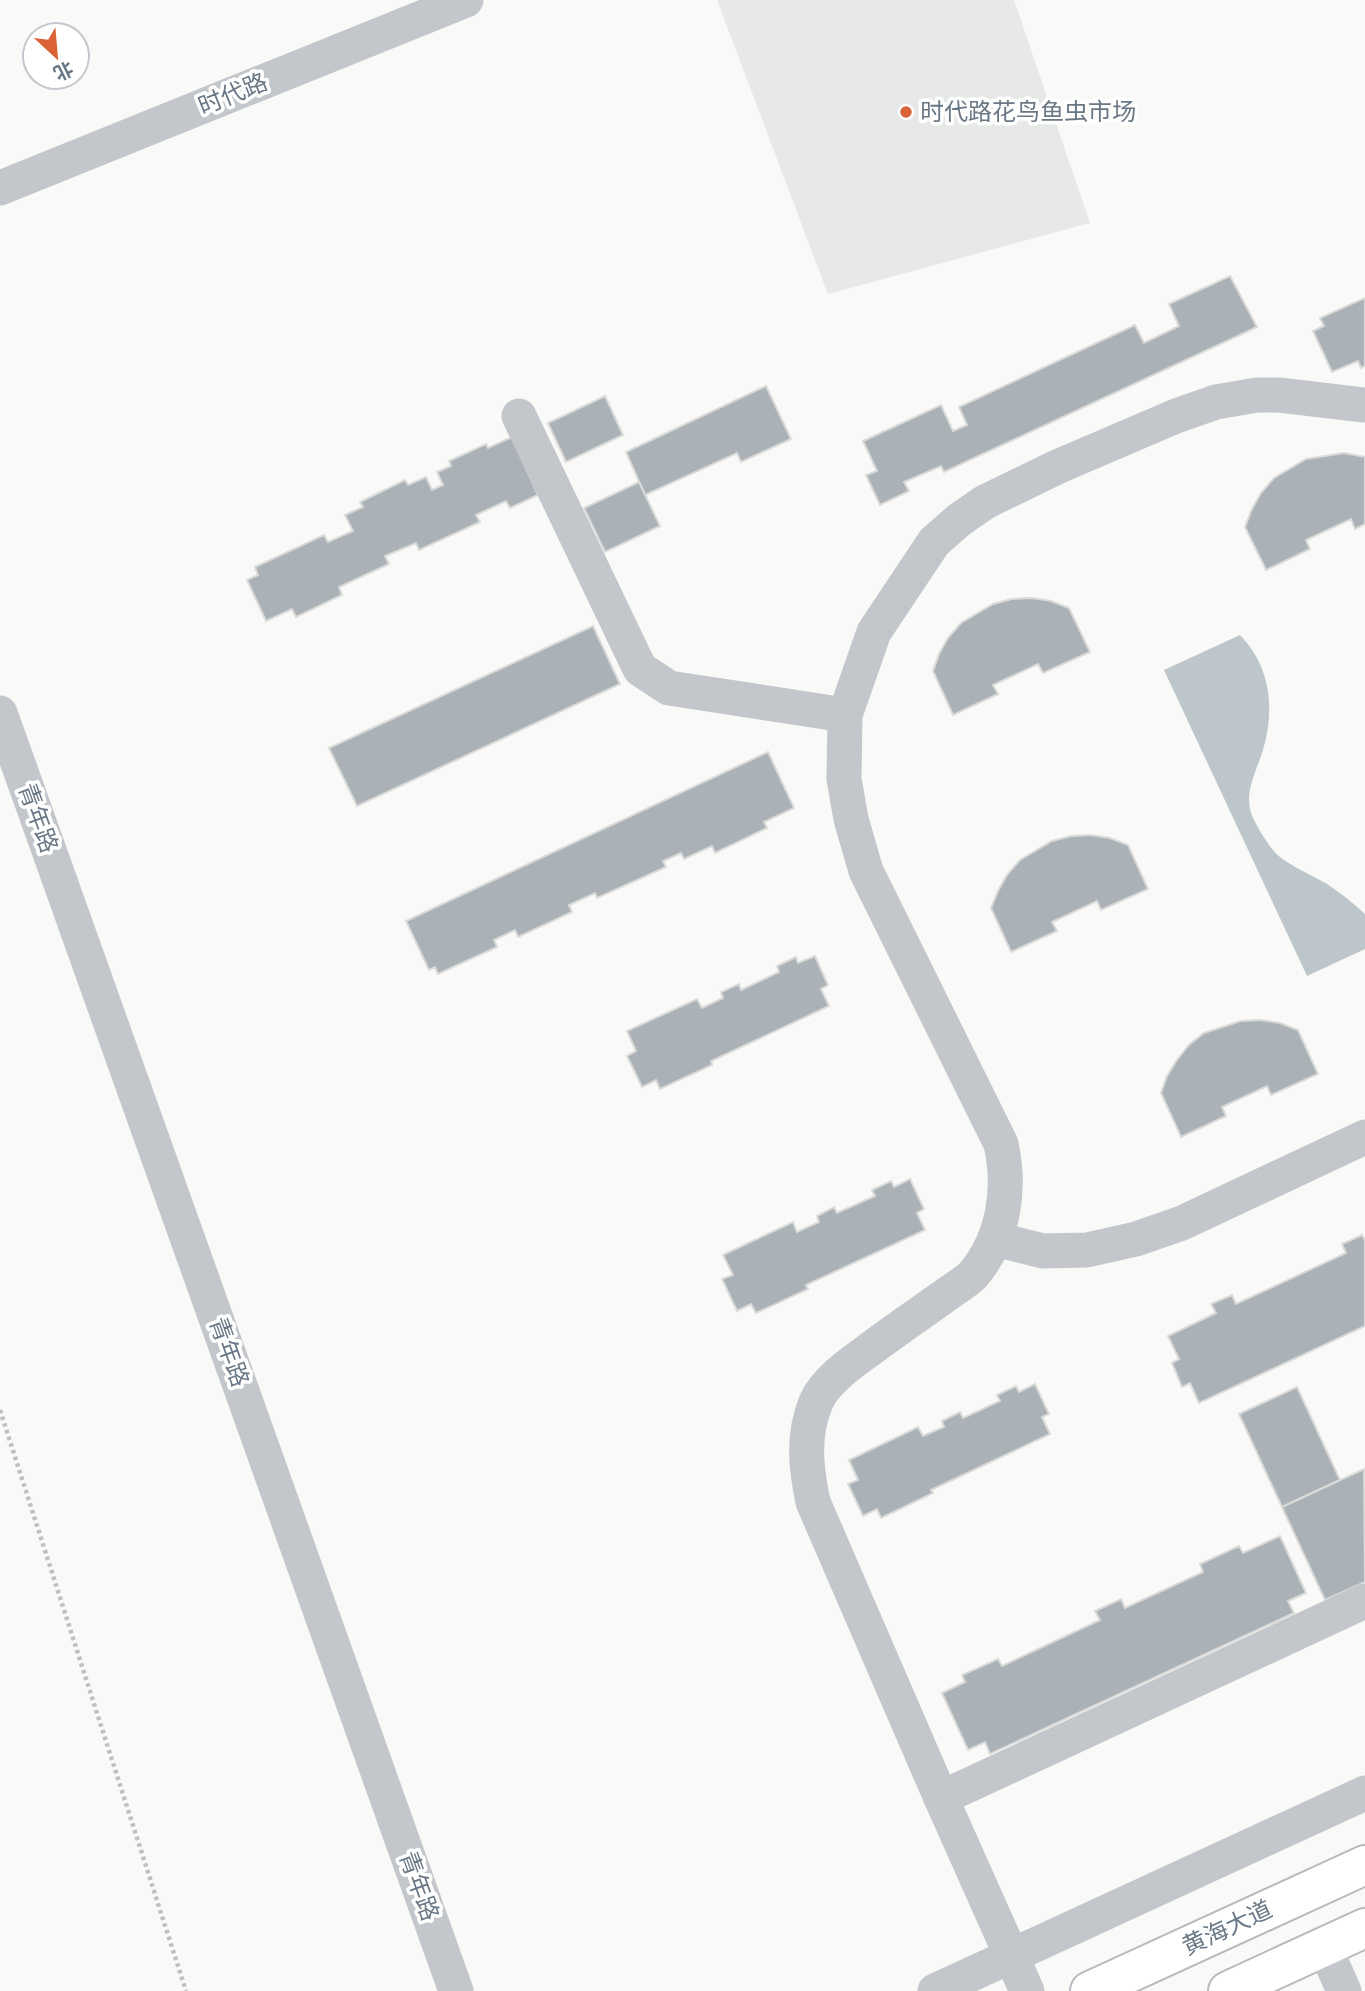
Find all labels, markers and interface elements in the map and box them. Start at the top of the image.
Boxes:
north arrow [21,21,91,91]
text: 北 [50,56,76,84]
street label: 时代路 [194,68,272,120]
place label: 时代路花鸟鱼虫市场 [920,98,1136,126]
marker: 时代路花鸟鱼虫市场 [898,104,914,120]
street label: 青年路 [13,779,63,857]
street label: 青年路 [204,1313,254,1391]
street label: 青年路 [394,1847,444,1925]
street label: 黄海大道 [1178,1895,1276,1961]

